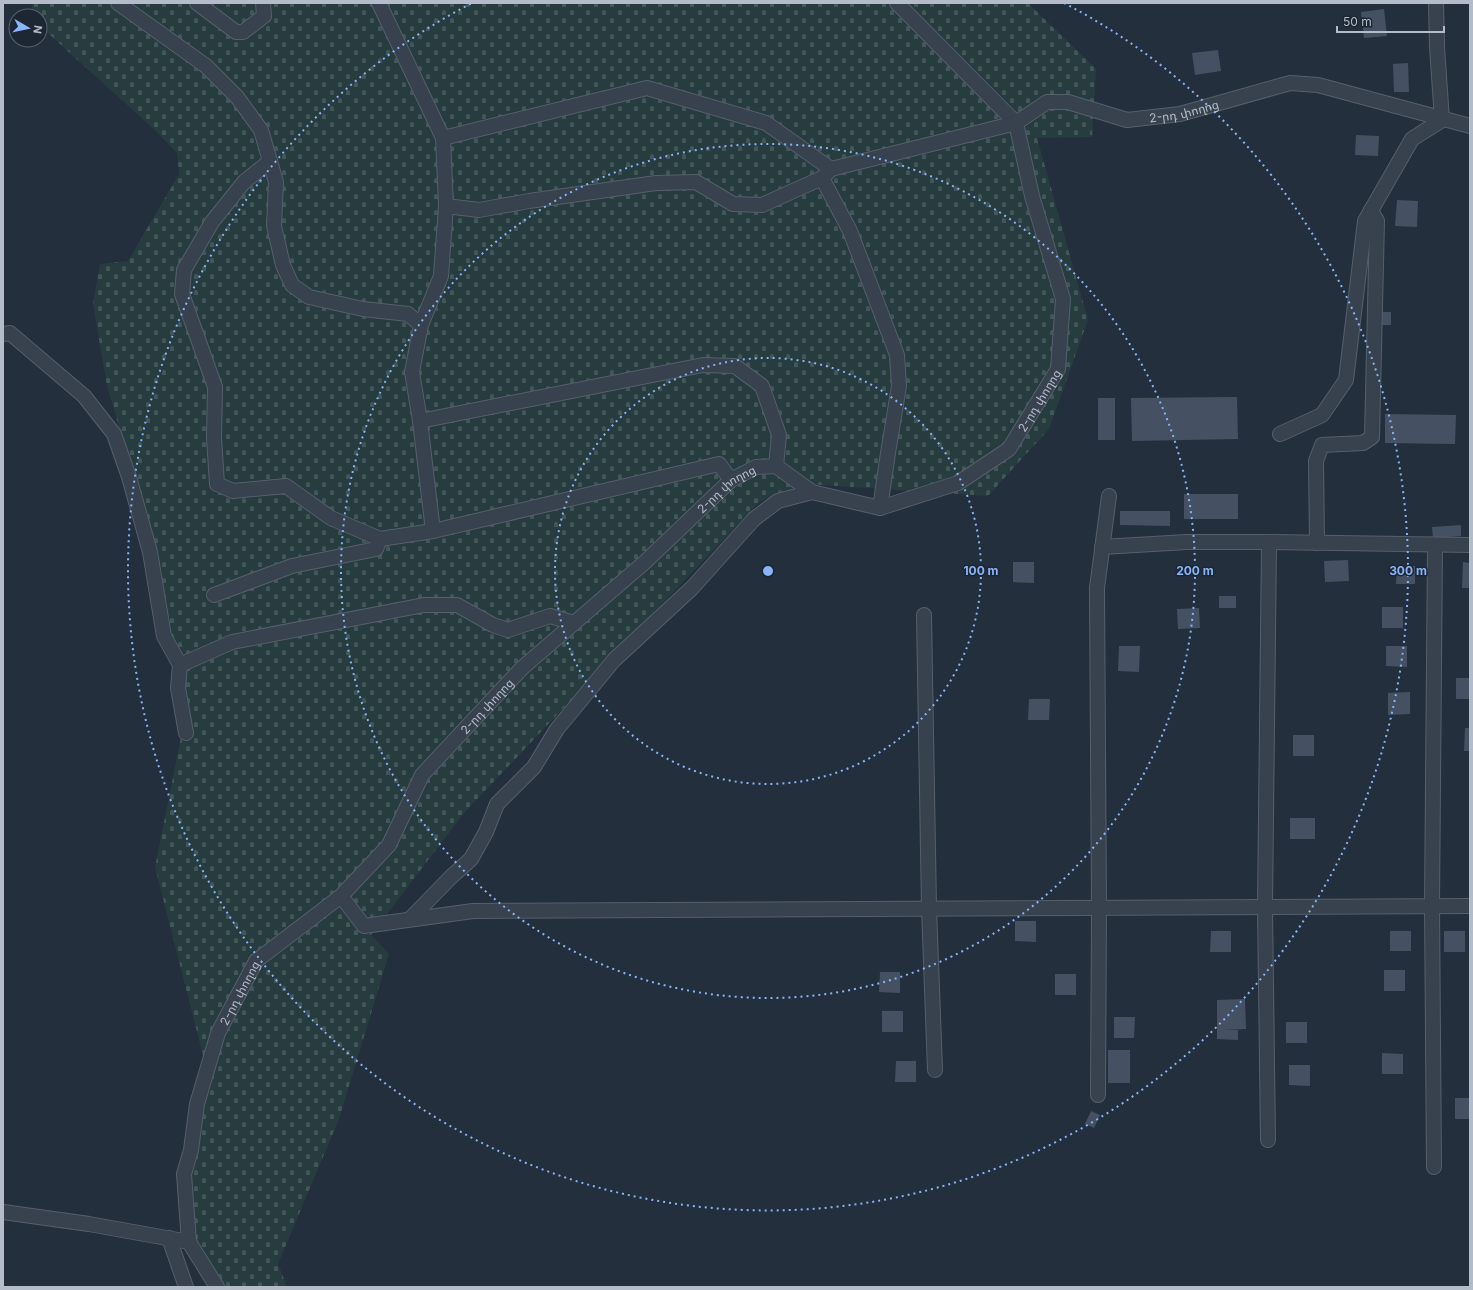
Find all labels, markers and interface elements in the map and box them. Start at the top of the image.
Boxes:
north arrow [8,8,48,48]
scale bar [1337,8,1444,34]
text: 50 m [1343,14,1372,29]
text: N [30,24,45,35]
street label: 2-րդ փողոց [1148,96,1220,125]
street label: 2-րդ փողոց [1014,366,1064,434]
street label: 2-րդ փողոց [694,461,758,516]
text: 100 m [963,563,999,578]
text: 200 m [1176,563,1214,578]
text: 300 m [1389,563,1427,578]
centre of rings [761,564,775,578]
street label: 2-րդ փողոց [457,675,516,737]
street label: 2-րդ փողոց [216,958,262,1028]

